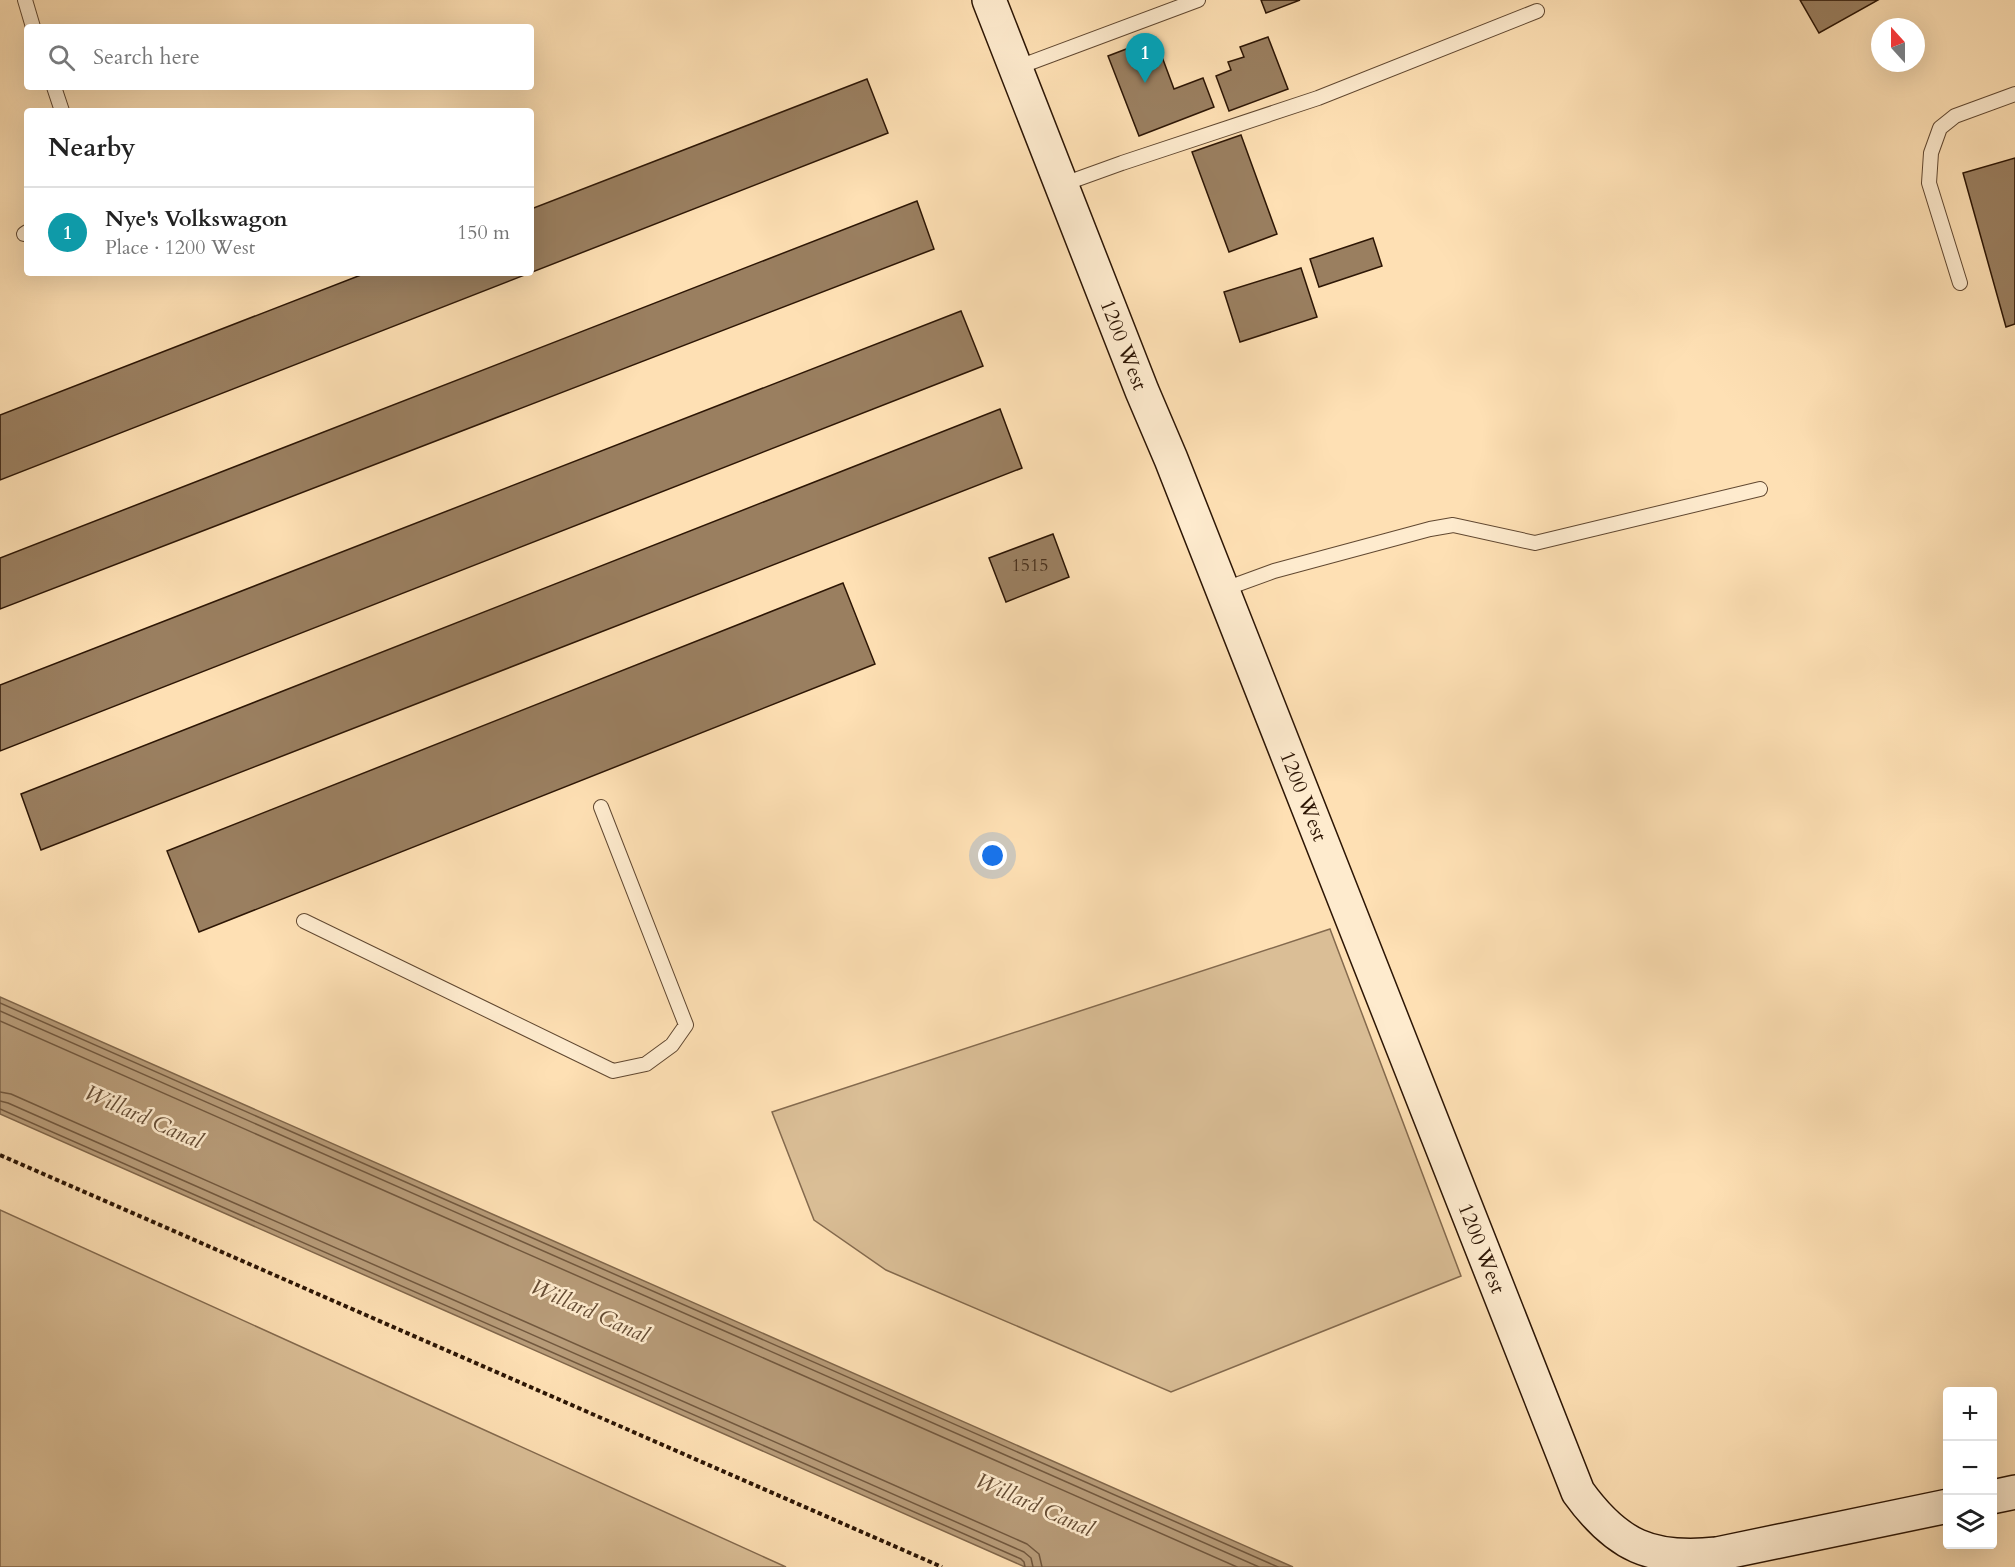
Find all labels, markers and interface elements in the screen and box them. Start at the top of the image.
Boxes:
north arrow [1871,18,1925,72]
search box [24,24,534,90]
pin: 1 [1126,34,1164,83]
icon: search [45,41,78,74]
text: Search here [93,42,200,72]
text: Nearby [48,130,136,165]
text: Nye's Volkswagon [105,204,288,234]
text: 1 [62,219,73,246]
text: 150 m [457,219,510,246]
text: Place · 1200 West [105,234,255,261]
street label: 1200 West [1093,295,1154,395]
house number: 1515 [1012,553,1048,578]
street label: 1200 West [1272,747,1334,846]
your location [978,841,1007,870]
water label: Willard Canal [80,1078,208,1157]
street label: 1200 West [1451,1199,1513,1298]
water label: Willard Canal [526,1272,654,1351]
map controls [1943,1387,1997,1549]
button: + [1943,1387,1997,1441]
button: − [1943,1441,1997,1495]
water label: Willard Canal [971,1466,1099,1545]
button: layers [1943,1495,1997,1549]

